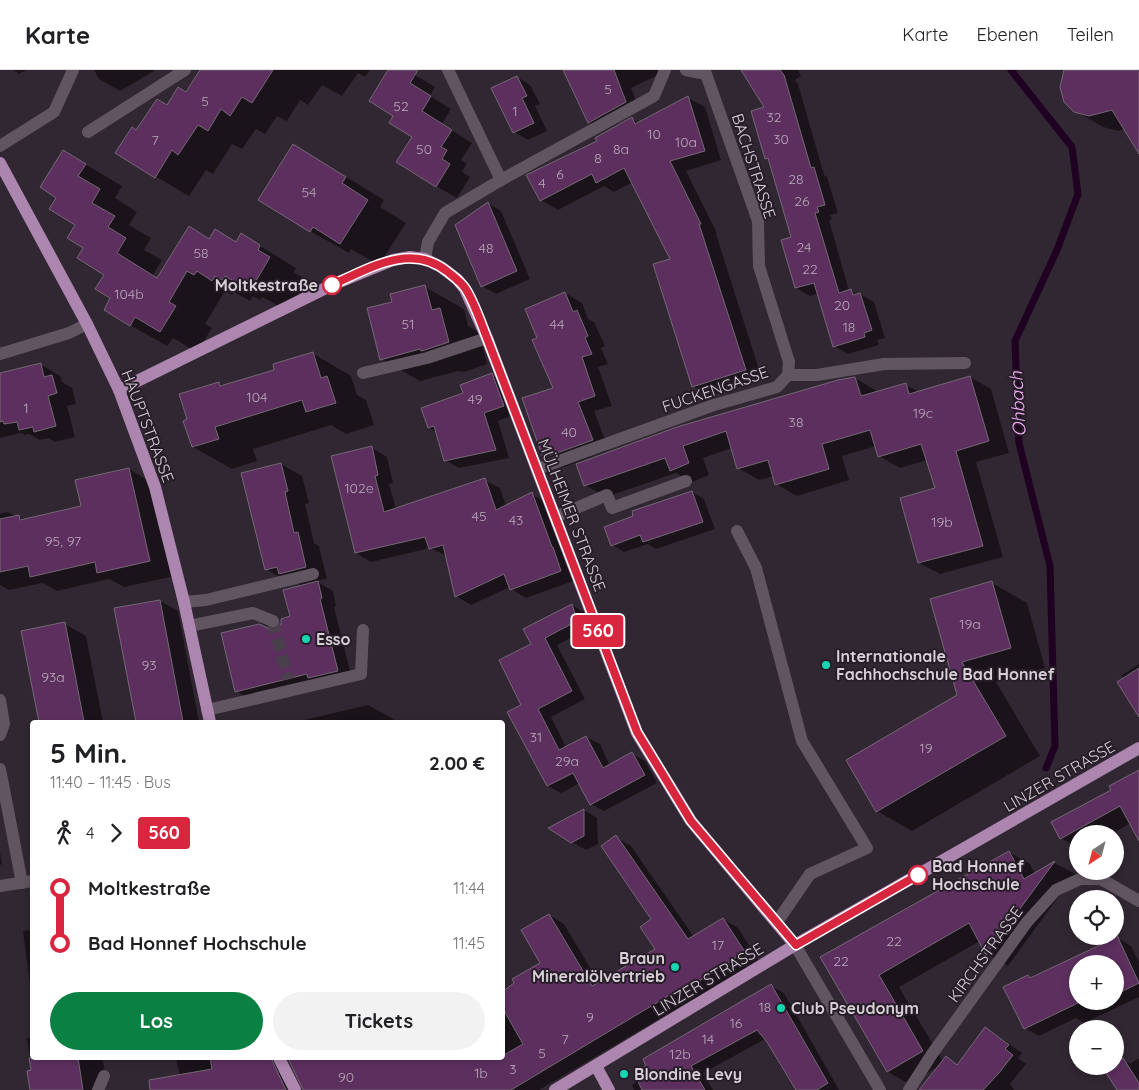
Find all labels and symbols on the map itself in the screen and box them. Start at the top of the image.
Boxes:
house number: 5 [604,80,612,98]
house number: 5 [201,92,209,110]
house number: 52 [393,97,409,115]
house number: 1 [512,102,518,120]
house number: 32 [766,108,782,126]
street label: BACHSTRASSE [728,111,780,221]
house number: 10 [647,125,661,143]
house number: 30 [773,130,789,148]
house number: 7 [151,131,159,149]
house number: 10a [675,133,697,151]
house number: 50 [416,140,432,158]
house number: 8a [613,140,629,158]
house number: 8 [594,149,602,167]
house number: 6 [556,165,564,183]
house number: 28 [788,170,804,188]
house number: 4 [538,174,546,192]
house number: 54 [301,183,317,201]
house number: 26 [794,192,810,210]
house number: 24 [797,238,811,256]
house number: 48 [479,239,493,257]
house number: 58 [193,244,209,262]
house number: 22 [802,260,818,278]
place label: Moltkestraße [215,275,318,295]
marker: Moltkestraße [322,275,342,295]
house number: 104b [114,285,144,303]
house number: 20 [834,296,850,314]
house number: 51 [402,315,414,333]
house number: 44 [550,315,564,333]
house number: 18 [843,318,855,336]
street label: FUCKENGASSE [659,361,771,417]
street label: HAUPTSTRASSE [117,367,179,485]
water label: Ohbach [1004,370,1031,437]
house number: 104 [247,388,267,406]
house number: 49 [468,390,483,408]
house number: 1 [23,399,29,417]
house number: 19c [913,404,933,422]
house number: 38 [789,413,803,431]
house number: 40 [561,423,577,441]
street label: MÜLHEIMER STRASSE [534,436,610,594]
house number: 102e [344,479,374,497]
house number: 45 [471,507,487,525]
house number: 43 [509,511,523,529]
house number: 19b [931,513,953,531]
house number: 95, 97 [45,532,81,550]
line badge: 560 [569,615,627,647]
house number: 19a [959,615,981,633]
place label: Esso [316,629,351,649]
marker: Esso [300,633,312,645]
place label: Internationale Fachhochschule Bad Honnef [836,646,1054,684]
house number: 93 [141,656,157,674]
marker: Internationale Fachhochschule Bad Honnef [820,659,832,671]
house number: 93a [41,668,65,686]
house number: 31 [530,728,542,746]
street label: LINZER STRASSE [1000,736,1118,816]
house number: 19 [920,739,933,757]
house number: 29a [555,752,579,770]
north arrow [1069,825,1124,880]
place label: Bad Honnef Hochschule [932,856,1024,894]
marker: Bad Honnef Hochschule [908,865,928,885]
street label: KIRCHSTRASSE [943,902,1027,1006]
house number: 22 [886,932,902,950]
house number: 17 [712,936,724,954]
street label: LINZER STRASSE [649,938,767,1020]
place label: Braun Mineralölvertrieb [532,948,665,986]
house number: 22 [833,952,849,970]
marker: Braun Mineralölvertrieb [669,961,681,973]
house number: 18 [759,998,771,1016]
place label: Club Pseudonym [791,998,919,1018]
marker: Club Pseudonym [775,1002,787,1014]
house number: 9 [586,1008,594,1026]
house number: 16 [730,1014,743,1032]
house number: 7 [561,1030,569,1048]
house number: 14 [702,1030,714,1048]
house number: 5 [538,1044,546,1062]
house number: 12b [669,1045,691,1063]
house number: 3 [509,1060,517,1078]
house number: 1b [474,1064,488,1082]
place label: Blondine Levy [634,1064,742,1084]
house number: 90 [338,1068,354,1086]
marker: Blondine Levy [618,1068,630,1080]

